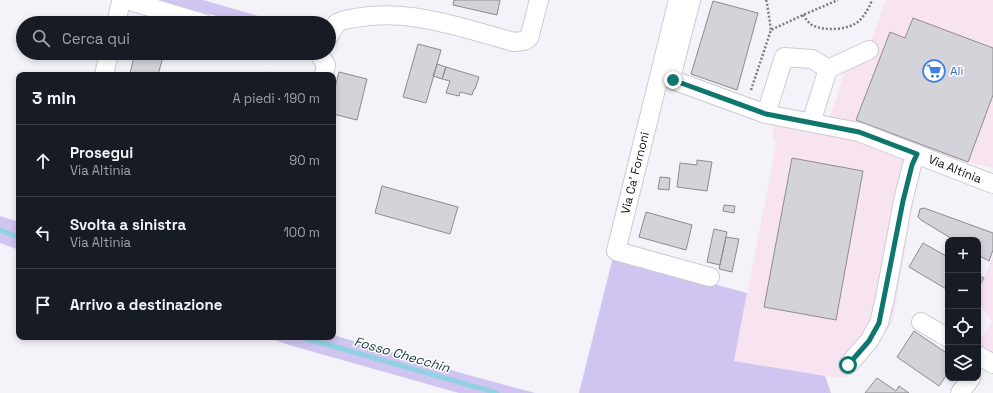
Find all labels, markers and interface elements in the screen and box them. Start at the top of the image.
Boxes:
search box [16,16,336,60]
icon: search [30,27,52,49]
text: Cerca qui [62,29,130,48]
supermarket icon: Alì [921,58,947,84]
place label: Alì [950,63,964,79]
route end [664,71,682,89]
text: 3 min [32,87,76,109]
text: A piedi · 190 m [232,90,320,107]
street label: Via Ca' Fornoni [617,130,653,216]
text: Prosegui [70,143,133,162]
icon: ahead [32,150,54,172]
street label: Via Altinia [926,151,984,187]
text: 90 m [289,152,320,169]
text: Via Altinia [70,162,131,179]
text: Svolta a sinistra [70,215,186,234]
icon: left [32,222,54,244]
text: 100 m [283,224,320,241]
text: Via Altinia [70,234,131,251]
map controls [945,237,981,381]
button: + [945,237,981,273]
button: − [945,273,981,309]
icon: arrive [32,294,54,316]
text: Arrivo a destinazione [70,295,222,314]
button: locate [945,309,981,345]
water label: Fosso Checchin [352,333,453,377]
button: layers [945,345,981,381]
route start [839,356,857,374]

